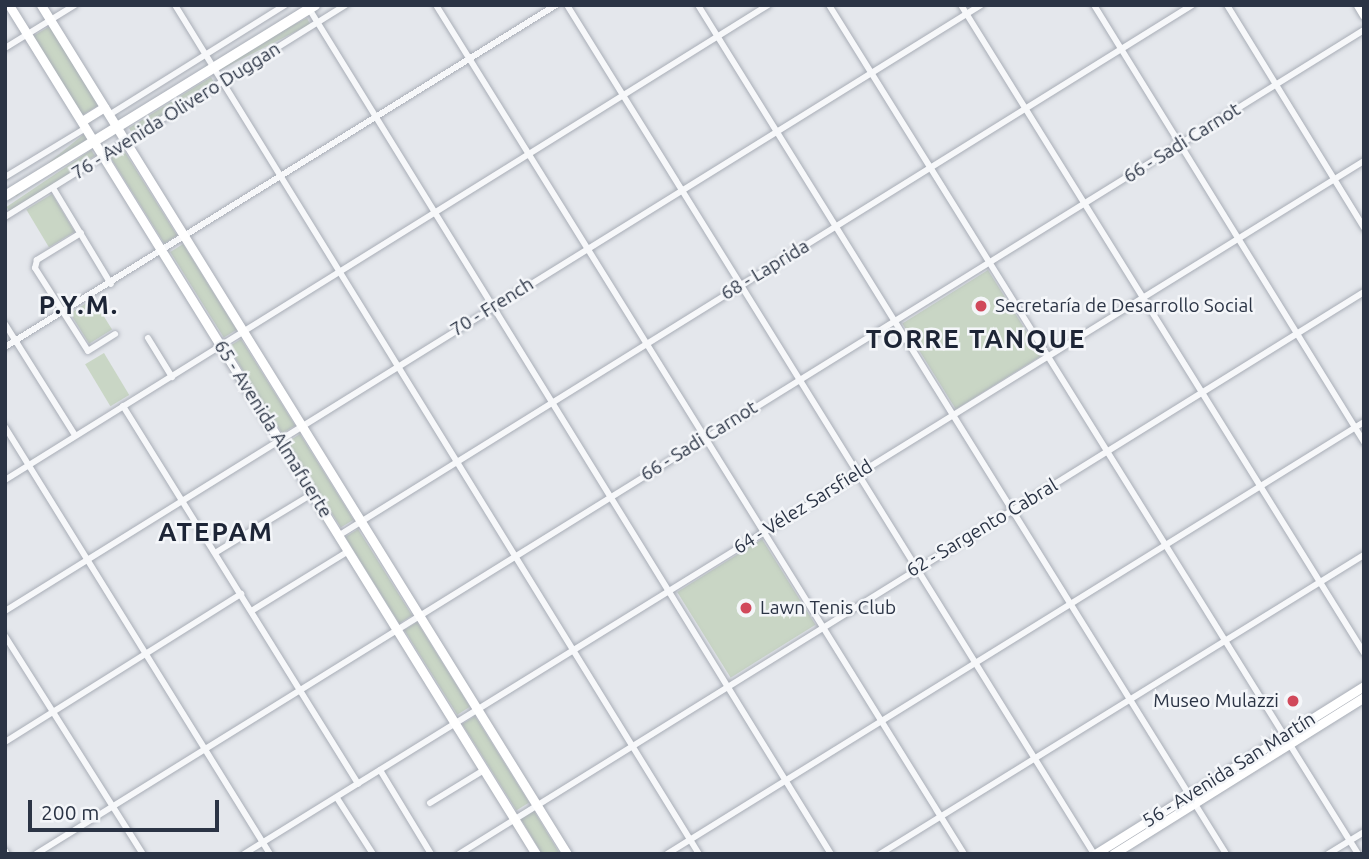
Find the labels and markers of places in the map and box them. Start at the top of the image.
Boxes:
place label: Secretaría de Desarrollo Social [995,295,1253,317]
marker: Secretaría de Desarrollo Social [973,298,989,314]
place label: Lawn Tenis Club [760,597,896,619]
marker: Lawn Tenis Club [738,600,754,616]
place label: Museo Mulazzi [1153,690,1279,712]
marker: Museo Mulazzi [1285,693,1301,709]

